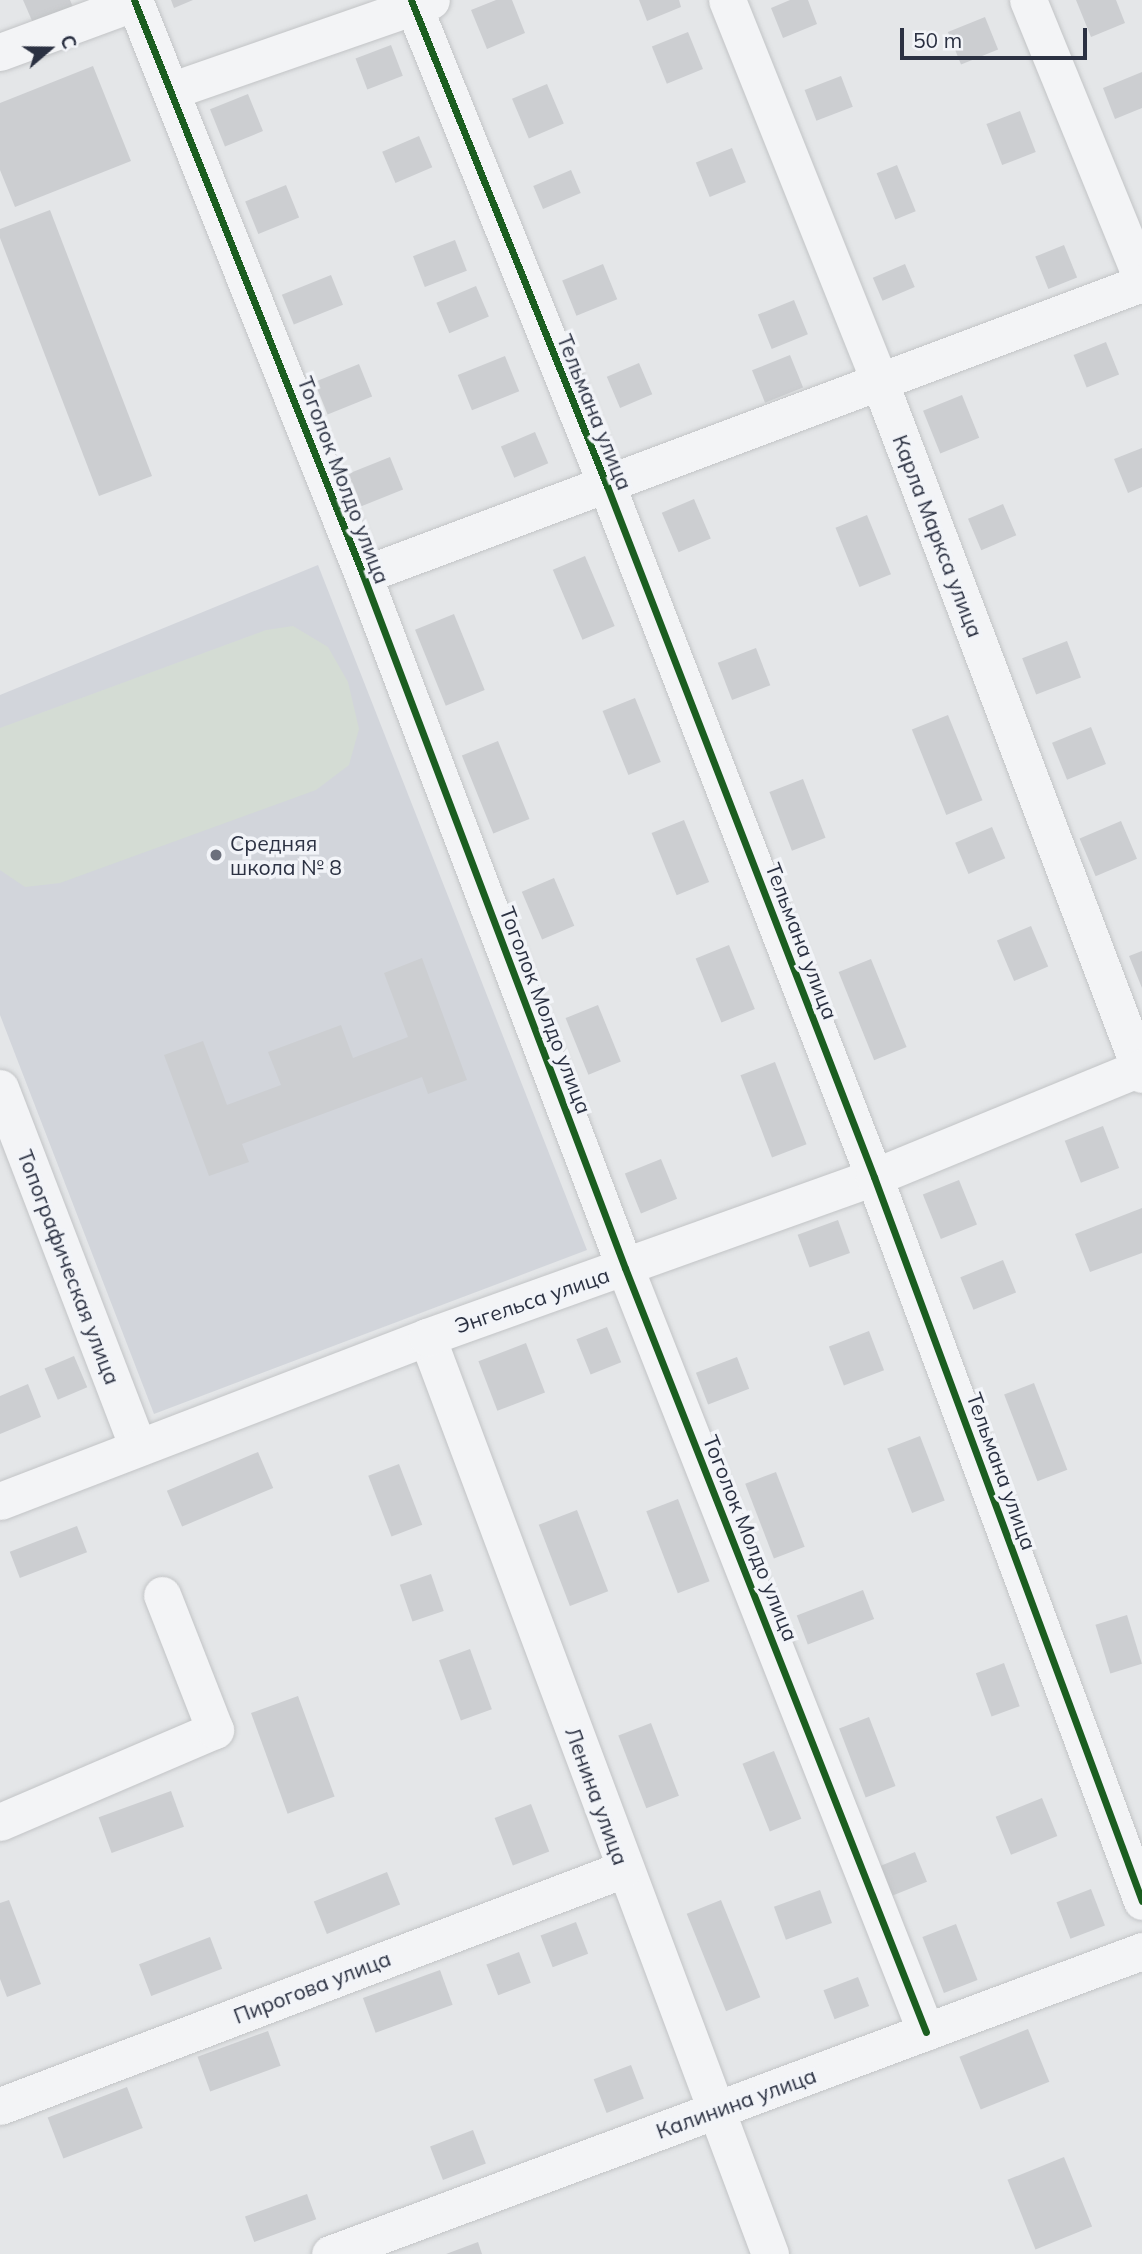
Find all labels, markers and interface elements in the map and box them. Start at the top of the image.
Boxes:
north arrow [14,14,84,84]
scale bar [904,14,1091,58]
text: 50 m [913,27,962,53]
text: С [55,32,82,52]
street label: Тельмана улица [552,331,638,493]
street label: Тоголок Молдо улица [293,373,395,587]
street label: Карла Маркса улица [888,431,988,641]
place label: Средняя школа № 8 [230,830,342,880]
marker: Средняя школа № 8 [208,847,224,863]
street label: Тельмана улица [761,859,843,1023]
street label: Тоголок Молдо улица [495,903,597,1117]
street label: Топографическая улица [13,1146,125,1388]
street label: Энгельса улица [451,1262,613,1338]
street label: Тельмана улица [962,1389,1042,1553]
street label: Тоголок Молдо улица [698,1431,804,1645]
street label: Ленина улица [560,1724,634,1868]
street label: Пирогова улица [230,1945,394,2029]
street label: Калинина улица [653,2062,819,2144]

